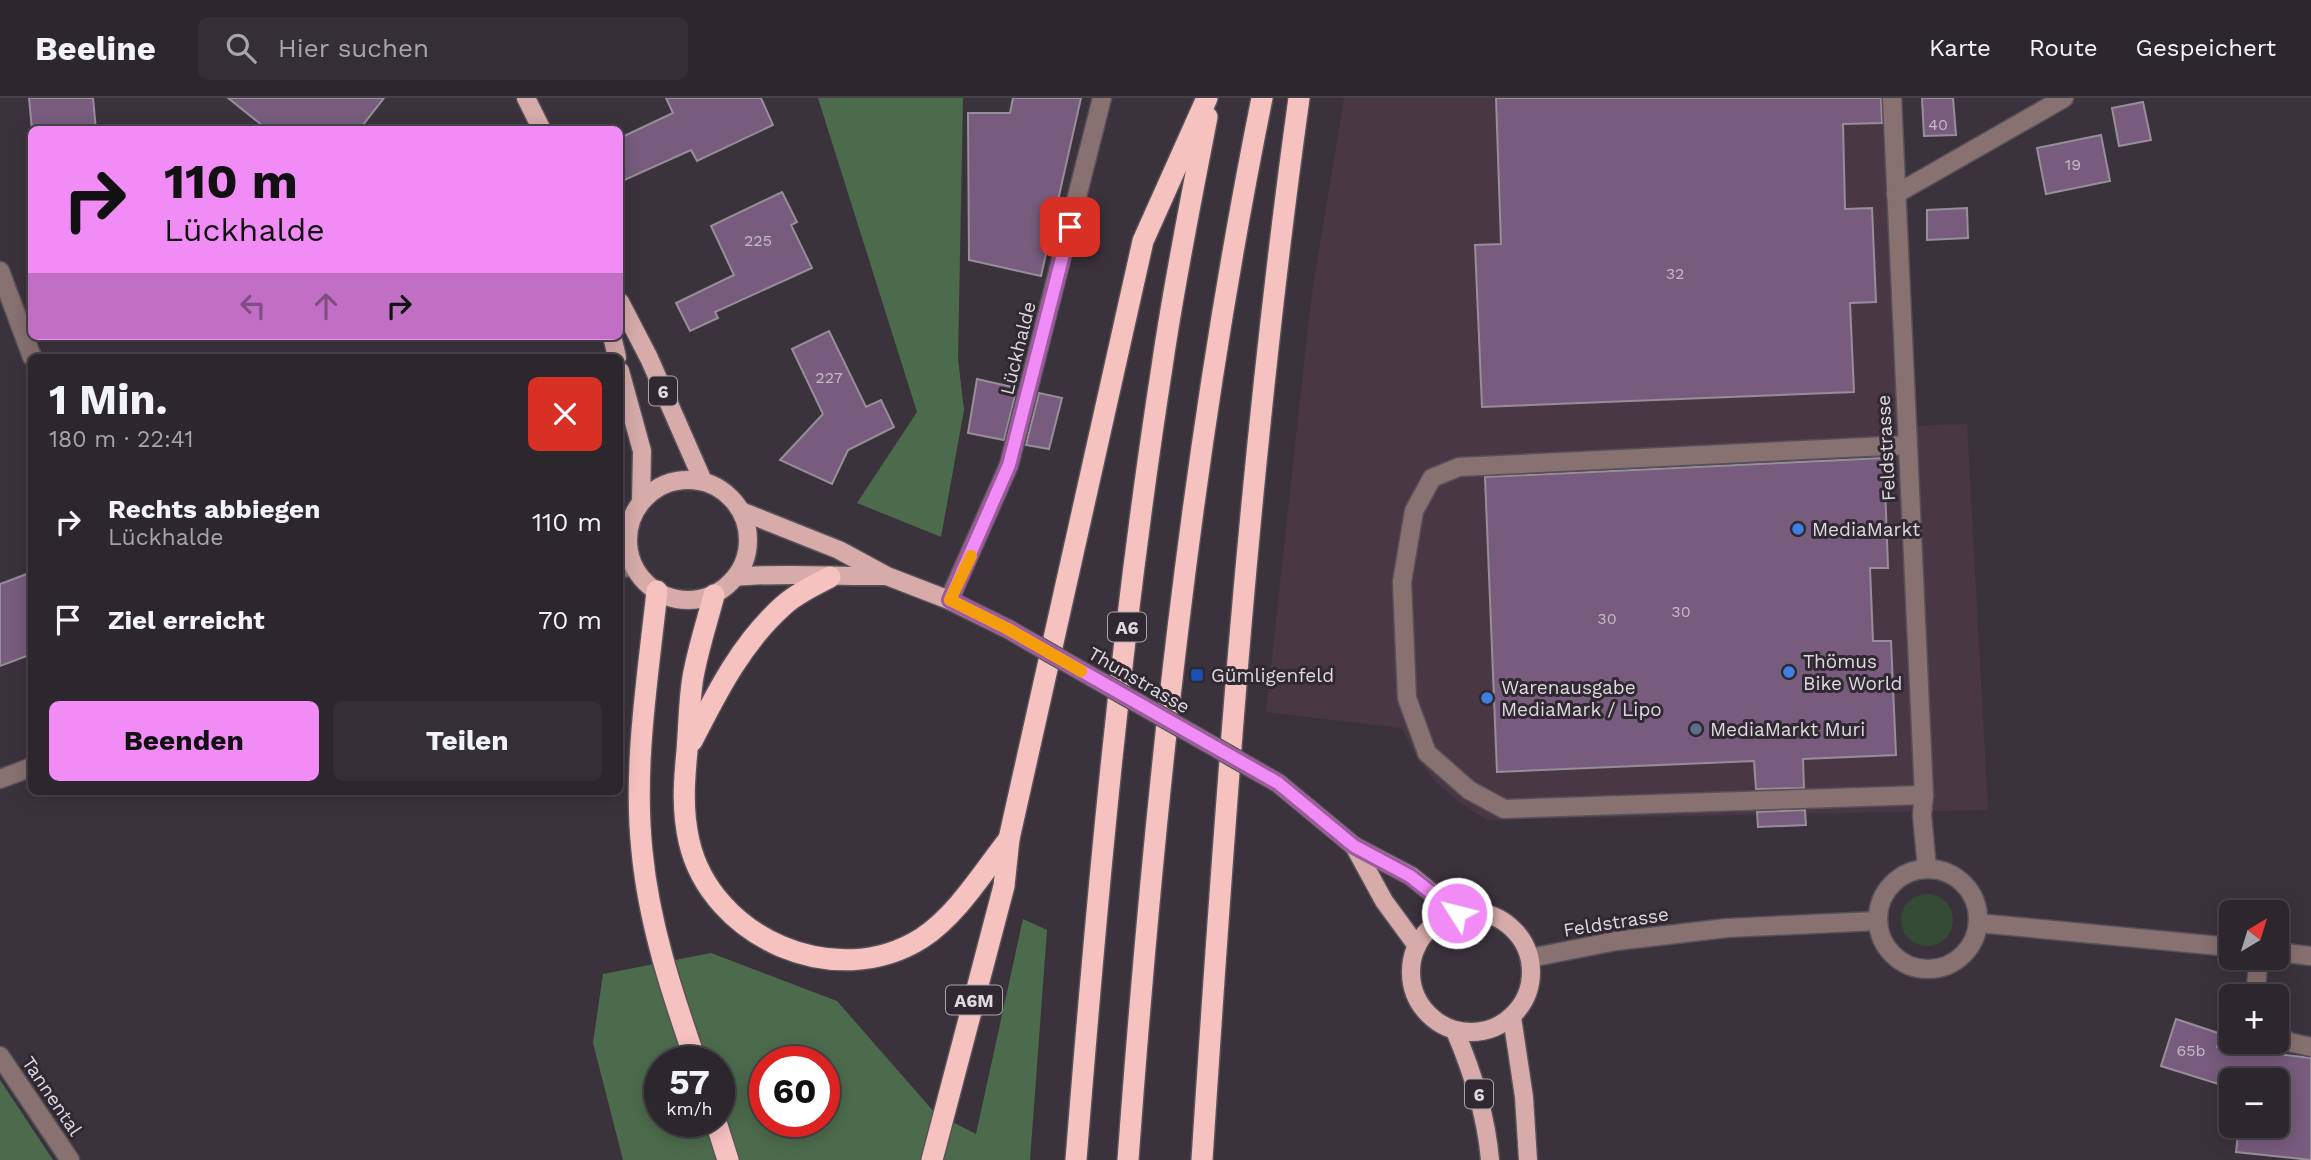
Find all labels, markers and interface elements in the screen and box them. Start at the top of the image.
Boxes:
search box [198,17,688,80]
text: Beeline [35,29,156,68]
icon: search [222,29,260,67]
text: Hier suchen [278,33,429,63]
text: Karte [1929,34,1991,62]
text: Route [2029,34,2098,62]
text: Gespeichert [2136,34,2276,62]
house number: 40 [1928,115,1948,134]
text: 110 m [164,152,298,210]
icon: right [49,154,140,245]
house number: 19 [2065,155,2081,174]
pin [1040,197,1100,257]
icon: arrive [1051,208,1089,246]
text: Lückhalde [164,211,325,249]
house number: 225 [744,231,772,250]
house number: 32 [1666,264,1684,283]
icon: left [234,287,272,325]
icon: ahead [307,287,345,325]
icon: right [380,287,418,325]
street label: Lückhalde [995,299,1041,397]
house number: 227 [815,368,843,387]
text: 1 Min. [49,375,168,424]
road number: 6 [649,376,677,405]
button: close [528,377,602,451]
street label: Feldstrasse [1872,394,1900,502]
text: 180 m · 22:41 [49,426,193,453]
text: Rechts abbiegen [108,494,320,524]
icon: right [49,503,87,541]
text: 110 m [532,507,602,537]
place label: MediaMarkt [1812,518,1920,541]
marker: MediaMarkt [1790,521,1806,537]
text: Lückhalde [108,524,224,551]
icon: arrive [49,601,87,639]
house number: 30 [1671,602,1691,621]
text: Ziel erreicht [108,605,265,635]
text: 70 m [538,605,602,635]
house number: 30 [1597,609,1617,628]
road number: A6 [1108,612,1146,642]
street label: Thunstrasse [1084,642,1194,718]
place label: Thömus Bike World [1803,650,1902,695]
place label: Gümligenfeld [1211,664,1334,687]
marker: Thömus Bike World [1781,664,1797,680]
marker: Gümligenfeld [1189,667,1205,683]
place label: Warenausgabe MediaMark / Lipo [1501,676,1662,721]
marker: Warenausgabe MediaMark / Lipo [1479,690,1495,706]
button: Beenden [49,701,319,781]
button: Teilen [333,701,602,781]
place label: MediaMarkt Muri [1710,718,1865,741]
marker: MediaMarkt Muri [1688,721,1704,737]
position arrow [1420,876,1494,950]
north arrow [2219,900,2289,970]
map controls [2219,900,2289,1138]
street label: Feldstrasse [1562,902,1670,942]
button: + [2219,984,2289,1054]
road number: A6M [946,986,1002,1015]
house number: 65b [2176,1041,2206,1060]
speed limit sign: 60 [749,1046,840,1137]
street label: Tannental [17,1052,87,1140]
text: 57 [669,1061,710,1103]
button: − [2219,1068,2289,1138]
road number: 6 [1465,1079,1493,1108]
text: km/h [666,1098,713,1119]

